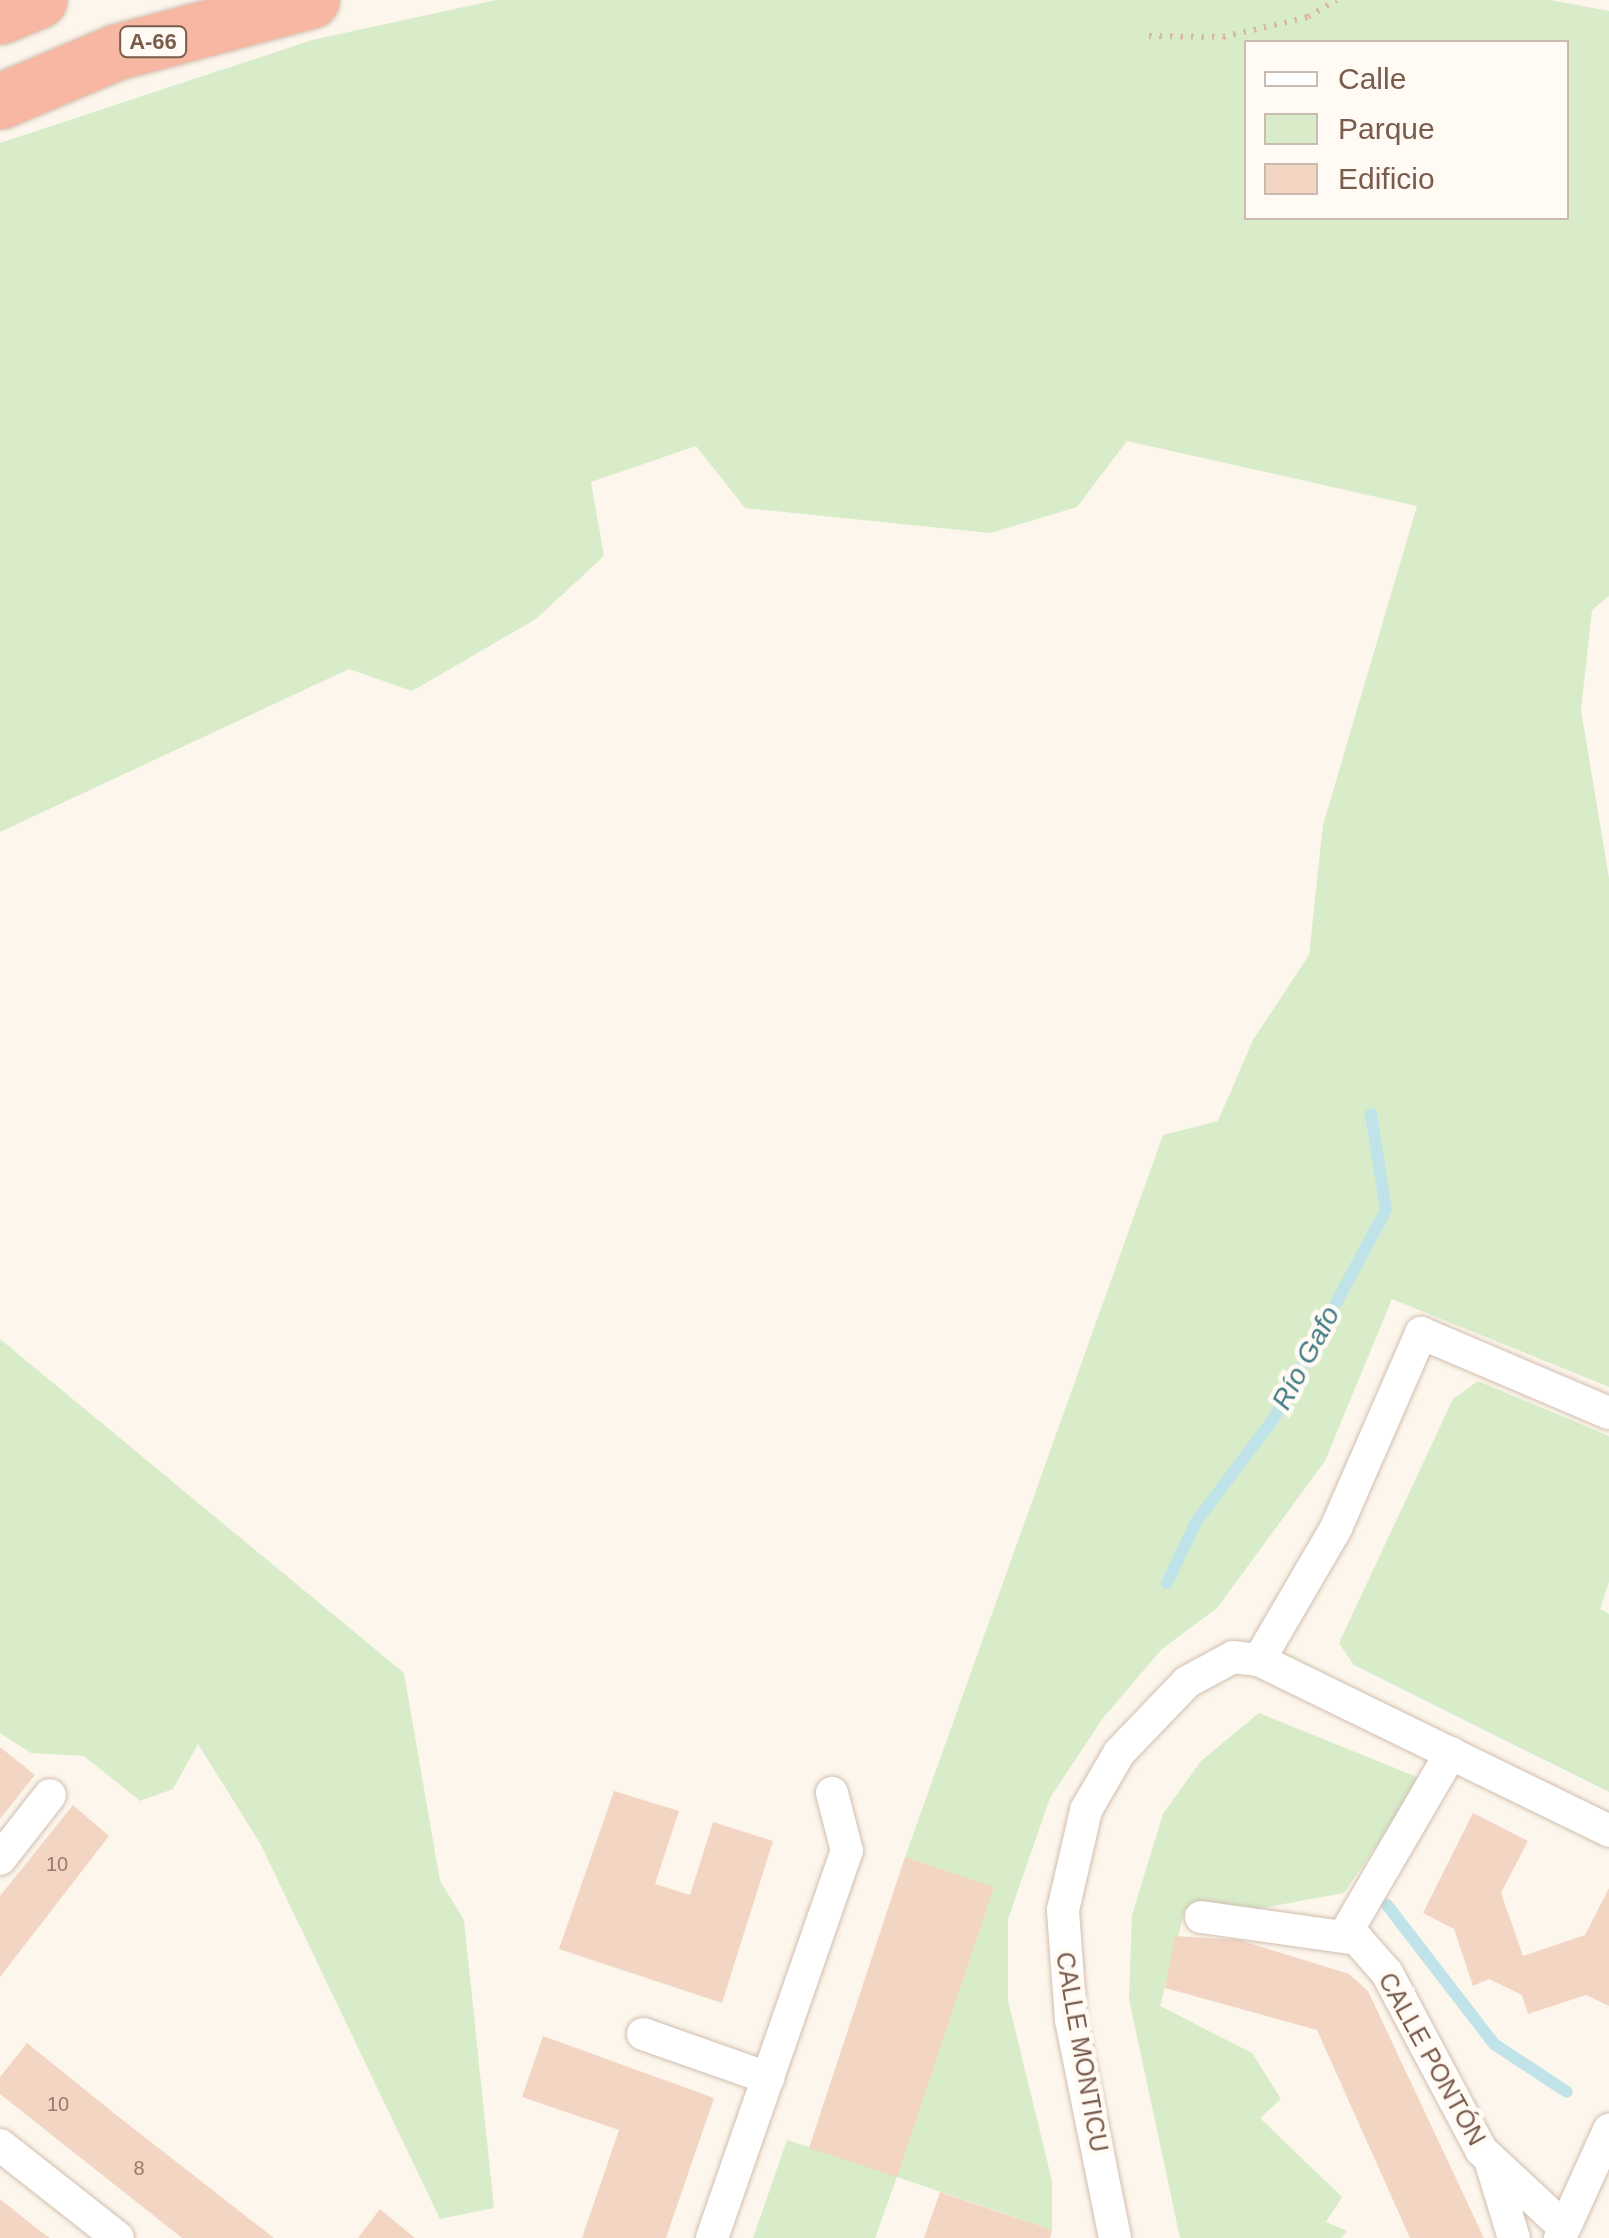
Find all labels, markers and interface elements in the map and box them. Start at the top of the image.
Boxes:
road number: A-66 [118,25,188,59]
legend [1244,40,1569,220]
text: Calle [1338,62,1406,95]
text: Parque [1338,112,1435,145]
text: Edificio [1338,162,1435,195]
water label: Río Gafo [1265,1301,1347,1415]
house number: 10 [46,1852,68,1876]
street label: CALLE MONTICU [1050,1950,1114,2154]
street label: CALLE PONTÓN [1372,1967,1492,2151]
house number: 10 [47,2092,69,2116]
house number: 8 [133,2156,145,2180]

